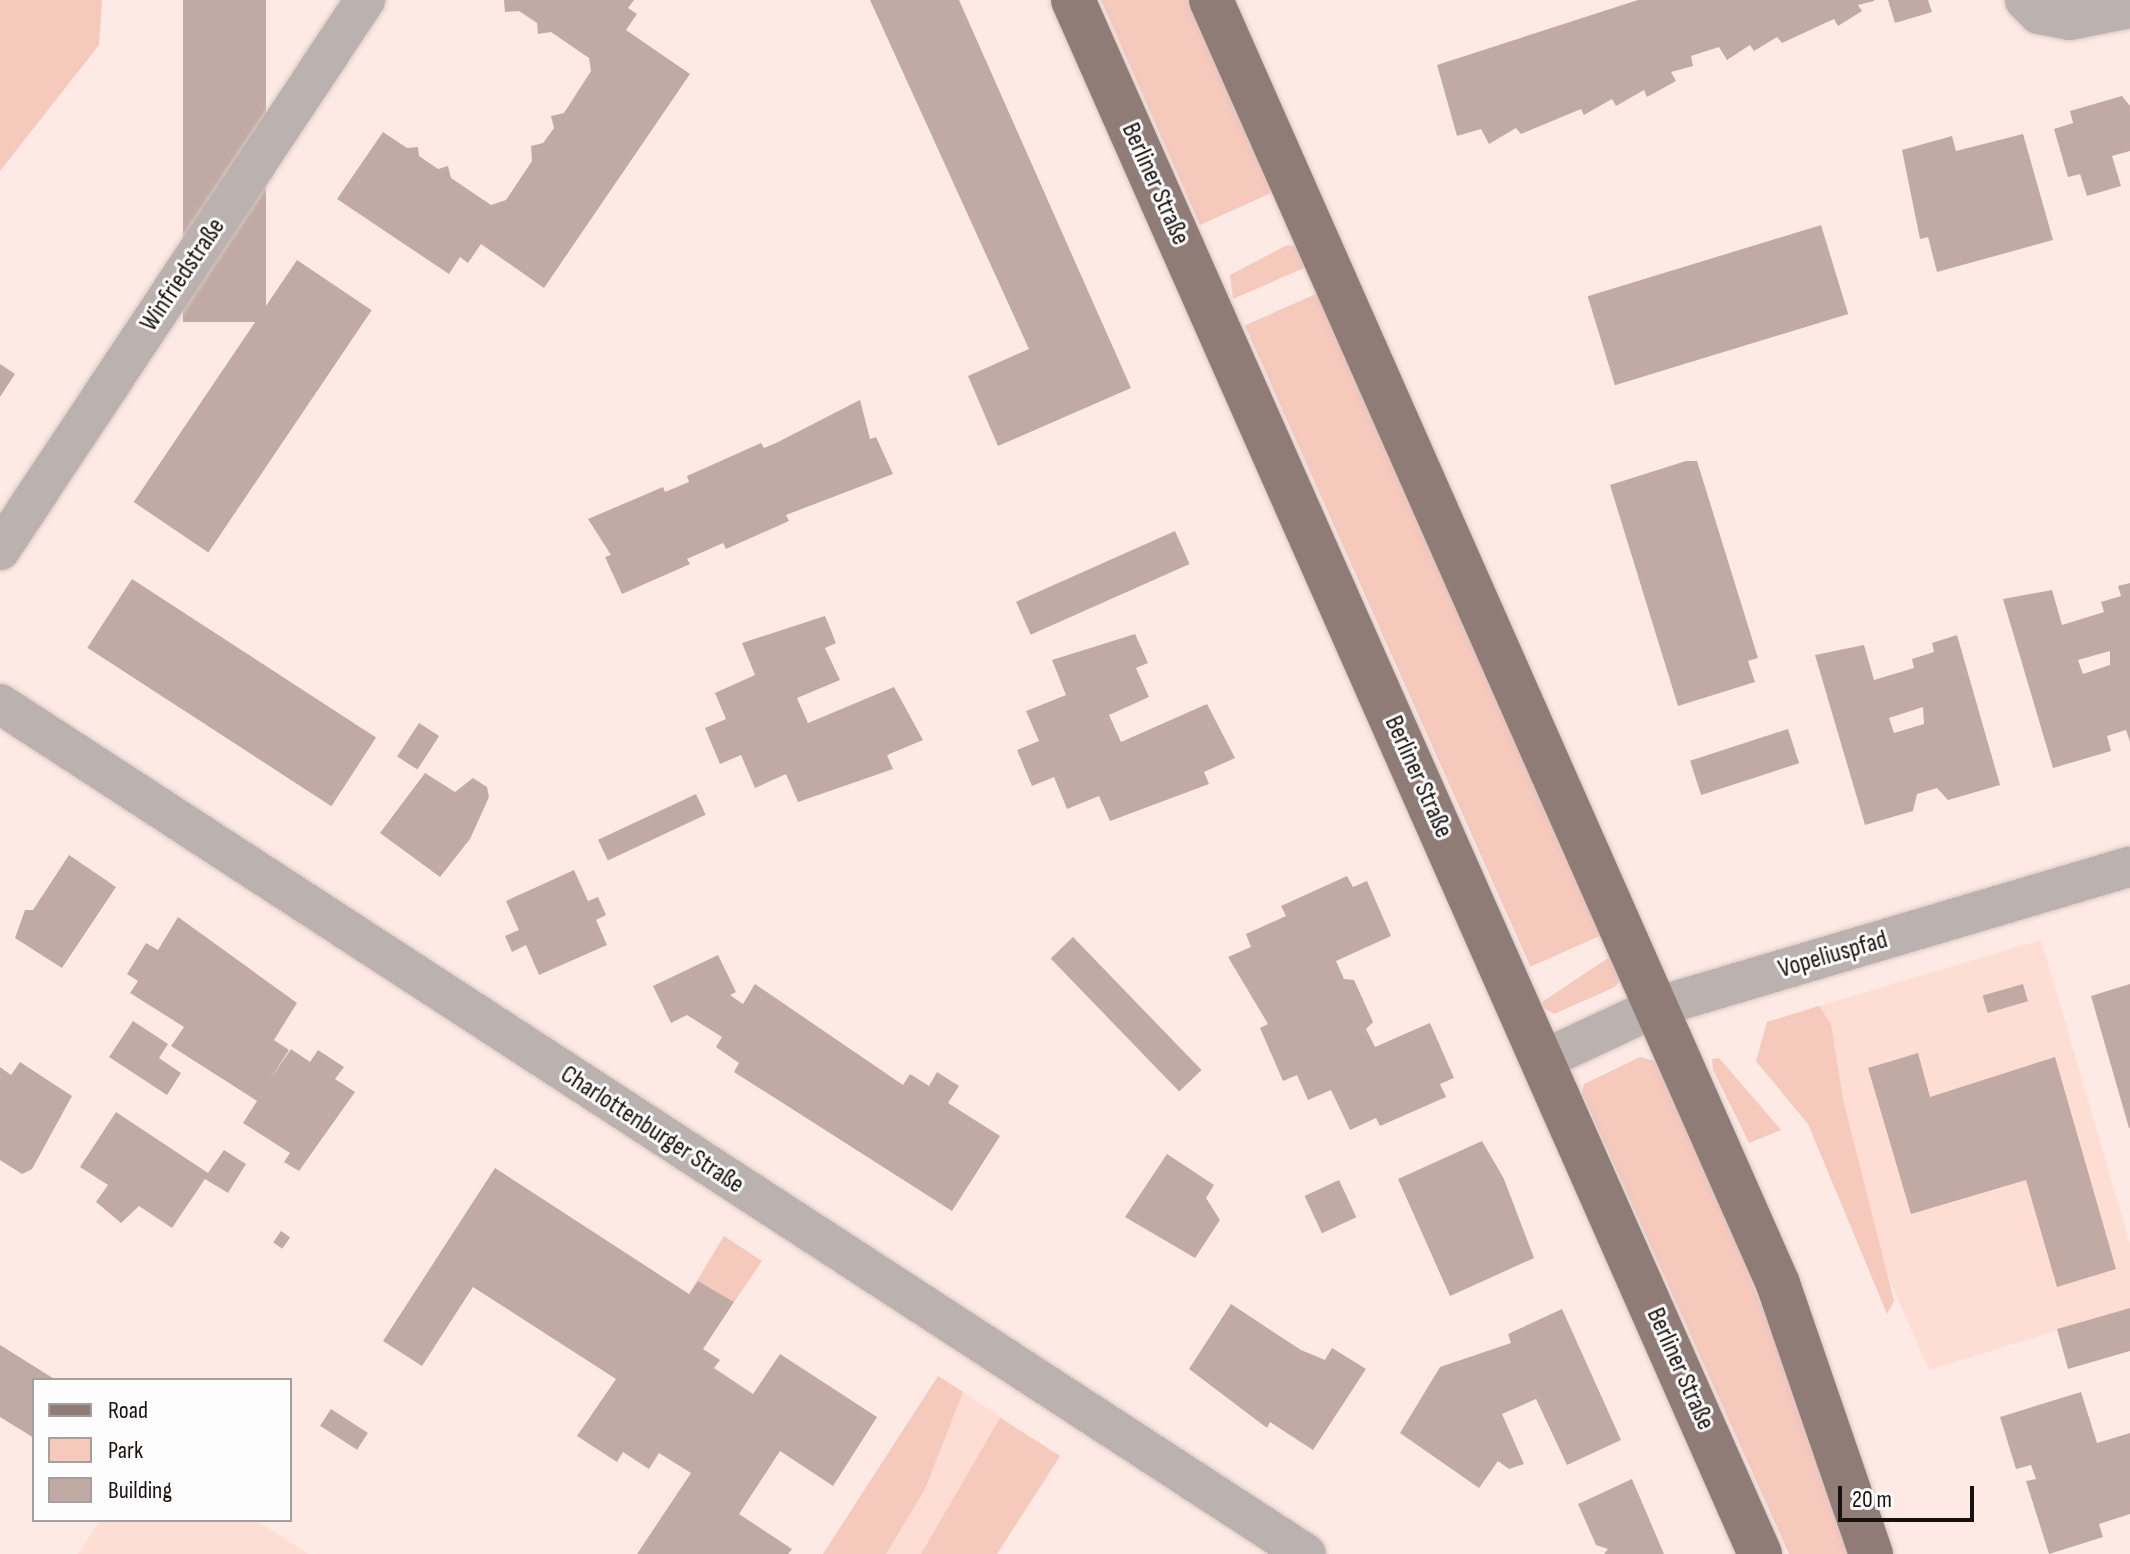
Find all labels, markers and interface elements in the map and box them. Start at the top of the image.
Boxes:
street label: Berliner Straße [1114,118,1196,250]
street label: Winfriedstraße [134,213,232,337]
street label: Berliner Straße [1377,711,1459,843]
street label: Vopeliuspfad [1775,925,1891,985]
street label: Charlottenburger Straße [554,1059,750,1201]
street label: Berliner Straße [1639,1303,1721,1435]
legend [32,1378,292,1522]
text: Road [108,1396,148,1425]
text: Park [108,1436,143,1465]
scale bar [1842,1470,1978,1520]
text: Building [108,1476,172,1505]
text: 20 m [1852,1485,1892,1514]

